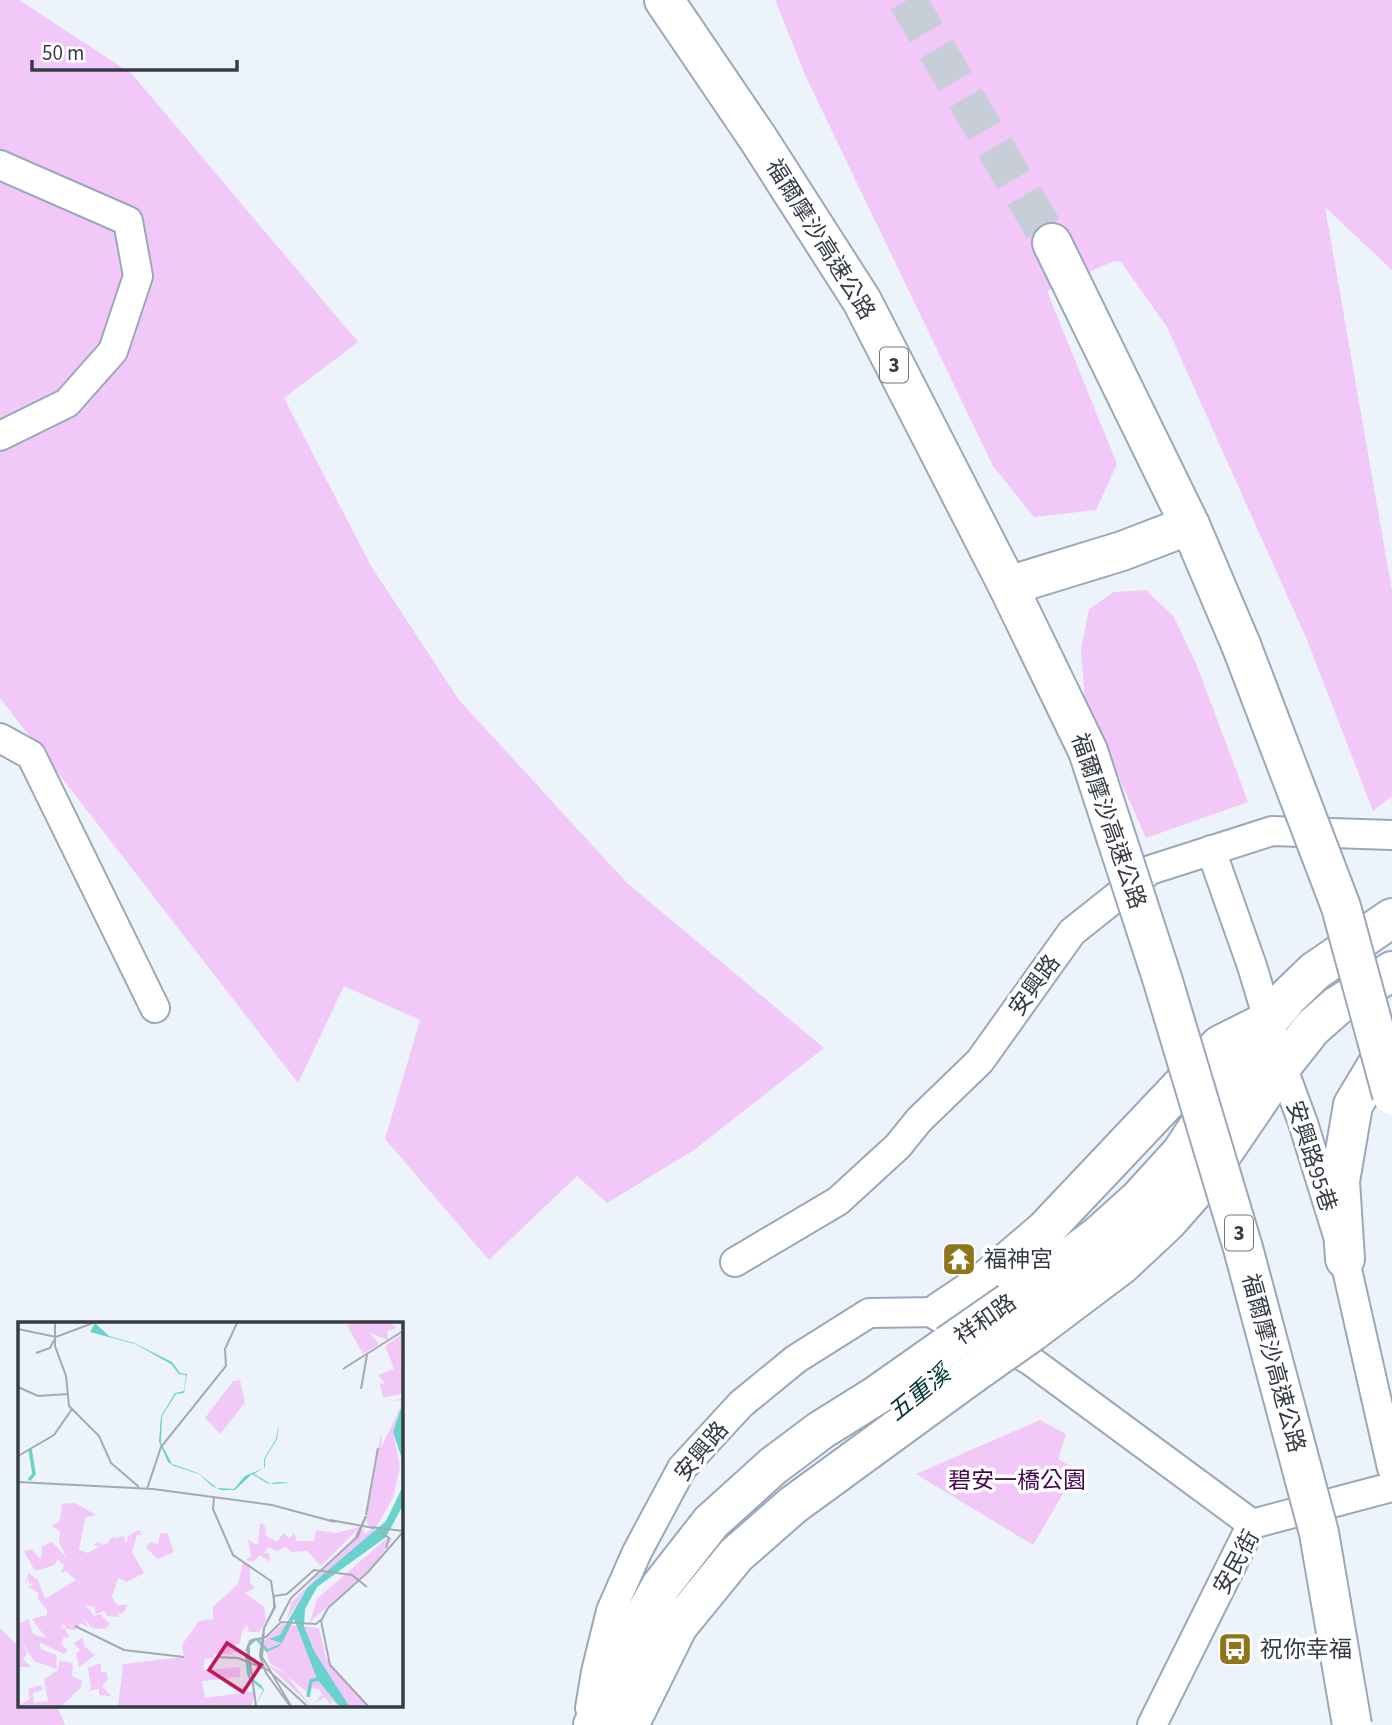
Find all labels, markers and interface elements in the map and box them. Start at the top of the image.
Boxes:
scale bar [32,28,236,72]
text: 50 m [42,38,84,68]
street label: 福爾摩沙高速公路 [758,153,883,326]
road number: 3 [880,348,908,382]
street label: 福爾摩沙高速公路 [1063,729,1154,914]
street label: 安興路 [1001,948,1068,1023]
street label: 安興路95巷 [1278,1096,1345,1216]
road number: 3 [1225,1216,1253,1250]
temple icon: 福神宮 [940,1240,978,1278]
place label: 福神宮 [984,1243,1053,1276]
street label: 福爾摩沙高速公路 [1234,1270,1313,1456]
street label: 祥和路 [948,1286,1023,1353]
inset map [18,1322,402,1708]
water label: 五重溪 [880,1355,961,1430]
street label: 安興路 [667,1414,736,1488]
park label: 碧安一橋公園 [948,1464,1086,1497]
street label: 安民街 [1205,1524,1268,1600]
bus stop icon: 祝你幸福 [1216,1630,1254,1668]
place label: 祝你幸福 [1260,1633,1352,1666]

